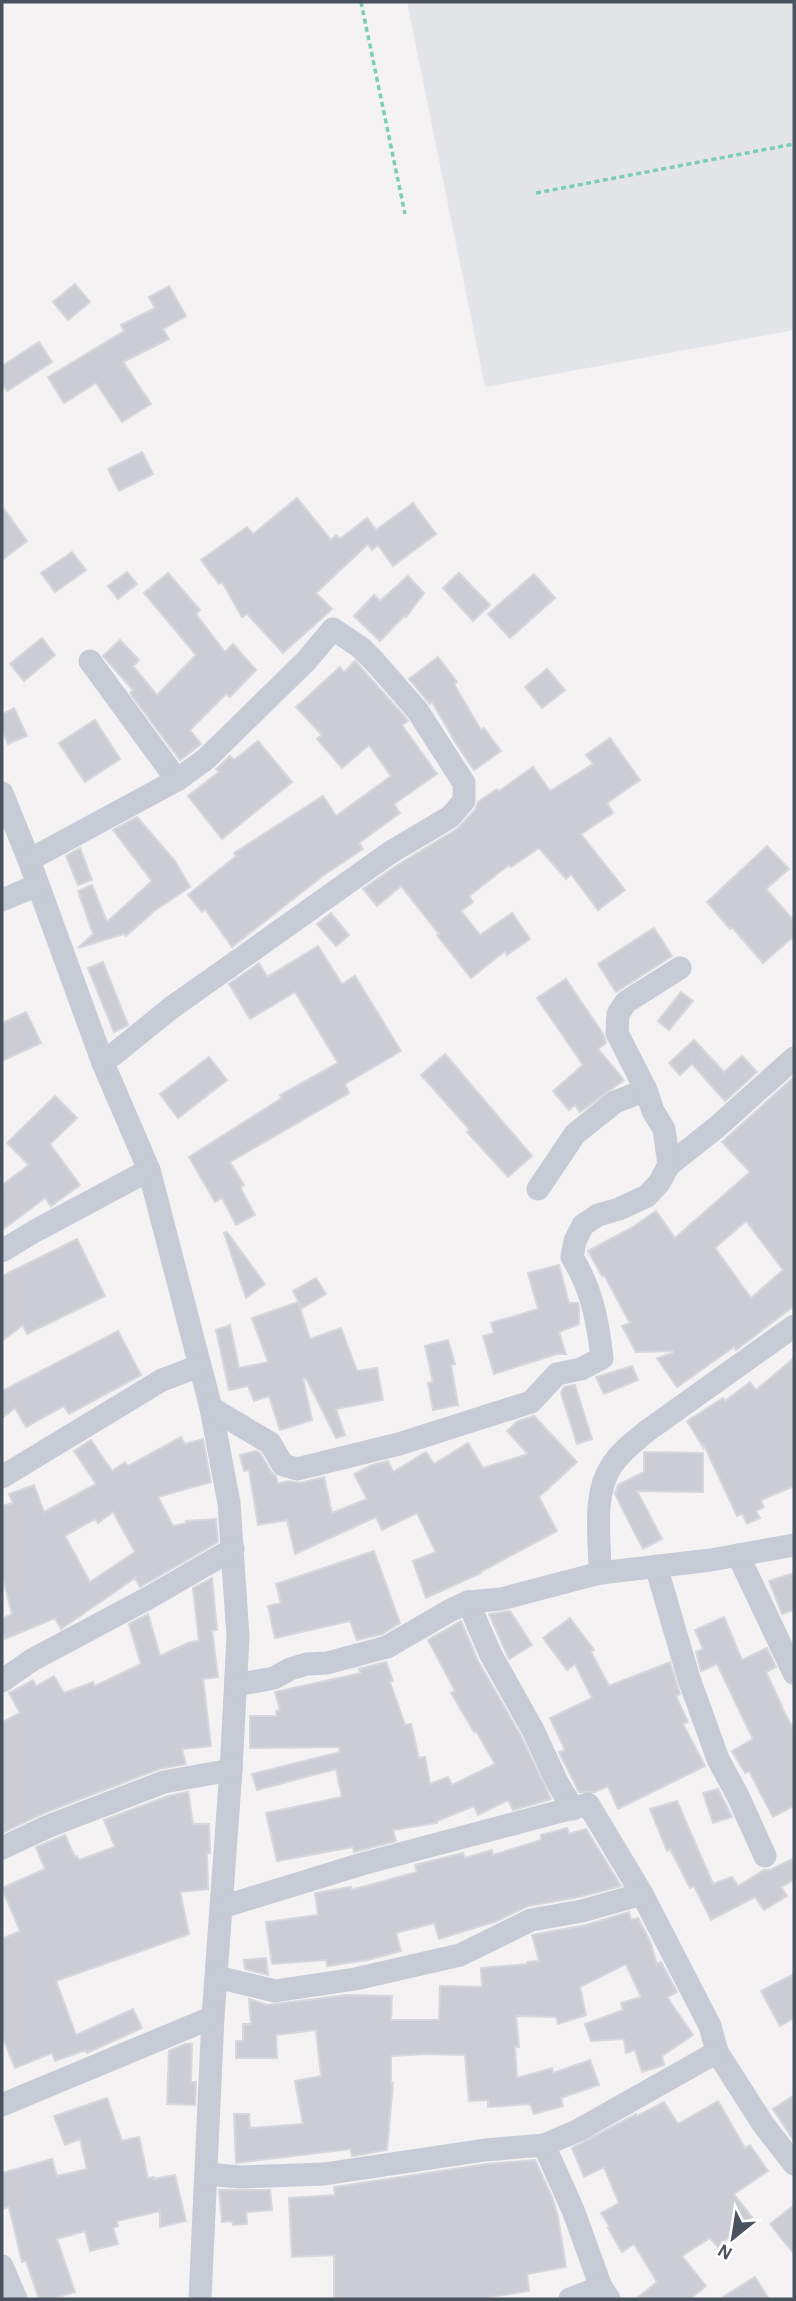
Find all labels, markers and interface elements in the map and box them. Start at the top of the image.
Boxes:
north arrow [698,2203,768,2273]
text: N [715,2240,736,2263]

